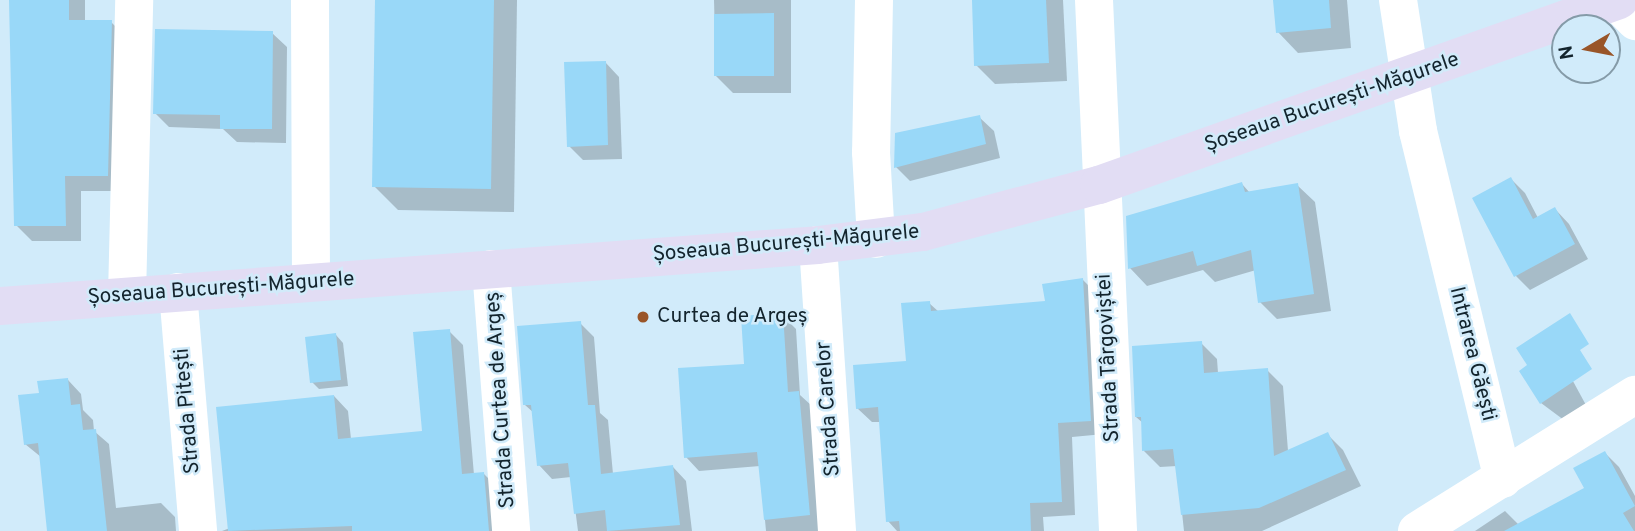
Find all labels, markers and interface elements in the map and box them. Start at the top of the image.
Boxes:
north arrow [1551,14,1621,84]
text: N [1554,43,1580,61]
street label: Șoseaua București-Măgurele [1201,48,1463,158]
street label: Șoseaua București-Măgurele [652,220,920,268]
street label: Șoseaua București-Măgurele [87,267,355,311]
street label: Strada Târgoviștei [1092,273,1126,443]
street label: Intrarea Găești [1443,284,1501,424]
street label: Strada Curtea de Argeș [481,290,521,510]
place label: Curtea de Argeș [657,304,809,330]
marker: Curtea de Argeș [635,309,651,325]
street label: Strada Carelor [812,341,846,477]
street label: Strada Pitești [170,347,206,475]

